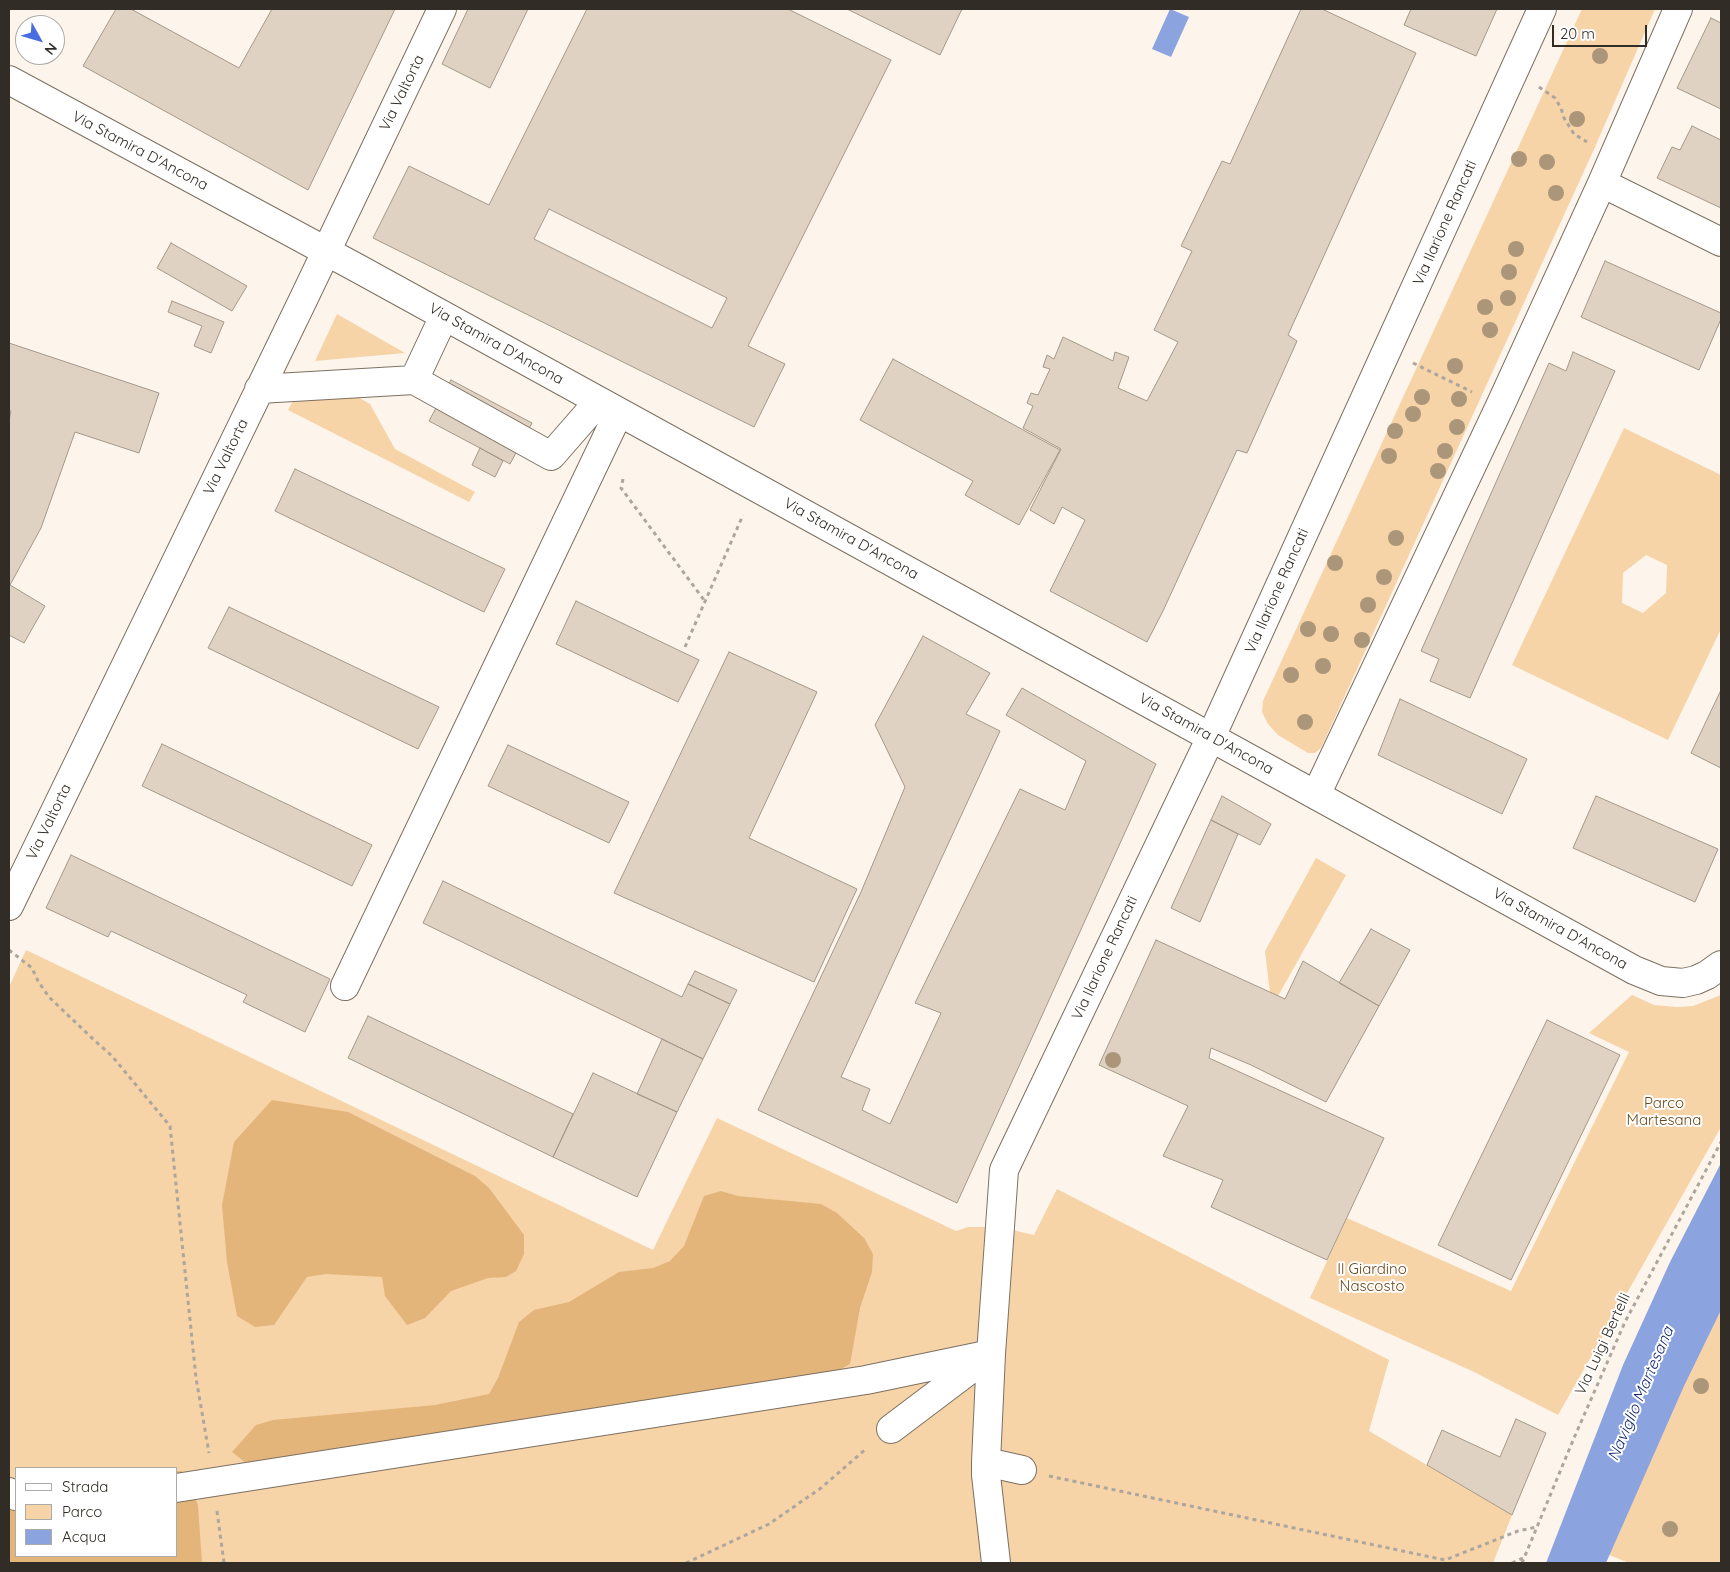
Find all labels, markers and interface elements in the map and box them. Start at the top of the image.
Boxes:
north arrow [15,15,65,65]
scale bar [1555,15,1650,47]
text: 20 m [1560,24,1595,43]
text: N [41,39,61,58]
street label: Via Valtorta [376,52,428,134]
street label: Via Stamira D'Ancona [69,108,211,194]
street label: Via Ilarione Rancati [1409,158,1481,288]
street label: Via Stamira D'Ancona [425,299,567,389]
street label: Via Valtorta [200,416,252,498]
street label: Via Stamira D'Ancona [780,494,922,584]
street label: Via Ilarione Rancati [1241,526,1313,656]
street label: Via Stamira D'Ancona [1135,689,1277,779]
street label: Via Valtorta [23,781,75,863]
street label: Via Stamira D'Ancona [1489,884,1631,974]
street label: Via Ilarione Rancati [1068,893,1142,1023]
park label: Parco Martesana [1627,1094,1701,1129]
park label: Il Giardino Nascosto [1337,1260,1407,1295]
street label: Via Luigi Bertelli [1572,1290,1634,1398]
water label: Naviglio Martesana [1604,1324,1678,1464]
legend [15,1467,178,1557]
text: Strada [62,1477,108,1496]
text: Parco [62,1502,102,1521]
text: Acqua [62,1527,106,1546]

